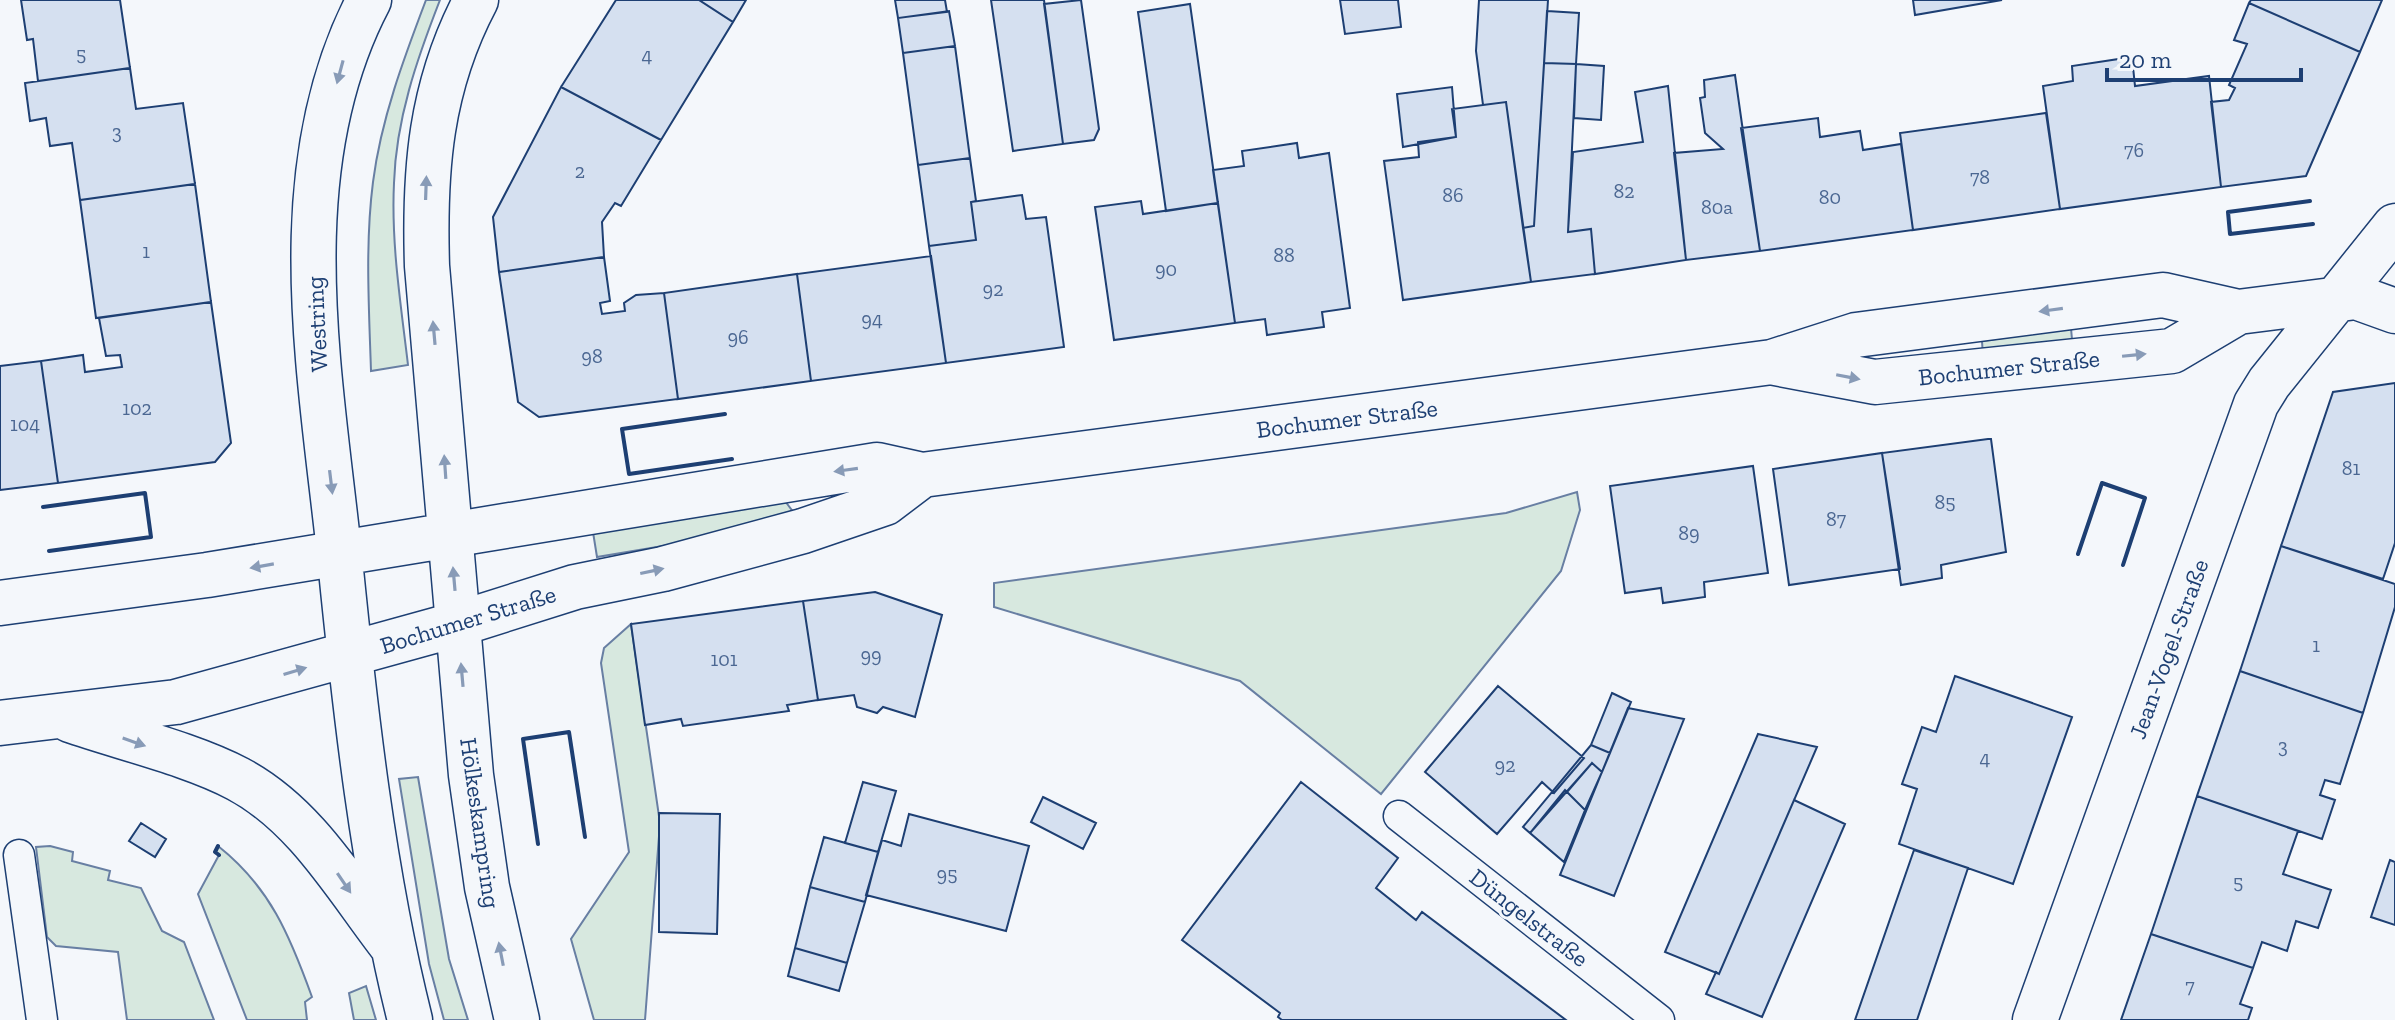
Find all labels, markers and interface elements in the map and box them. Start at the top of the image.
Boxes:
scale bar [2107,32,2301,82]
house number: 5 [76,42,86,66]
house number: 4 [642,43,653,67]
text: 20 m [2119,45,2172,74]
one-way arrow [333,60,345,85]
house number: 3 [112,120,122,144]
house number: 76 [2124,138,2144,162]
house number: 2 [575,159,585,183]
house number: 78 [1970,165,1990,189]
one-way arrow [419,175,432,200]
house number: 82 [1613,179,1635,203]
house number: 86 [1442,183,1464,207]
house number: 80 [1819,185,1841,209]
house number: 80a [1701,195,1733,219]
house number: 1 [142,239,150,263]
house number: 88 [1273,243,1295,267]
house number: 90 [1155,257,1177,281]
street label: Westring [300,275,333,373]
house number: 92 [983,277,1003,301]
one-way arrow [2038,303,2063,316]
house number: 94 [861,307,883,331]
one-way arrow [427,320,440,345]
house number: 96 [727,325,749,349]
house number: 98 [581,344,603,368]
street label: Bochumer Straße [1917,344,2101,391]
one-way arrow [2122,349,2147,362]
one-way arrow [1836,372,1861,384]
street label: Bochumer Straße [1255,393,1439,444]
house number: 102 [122,396,152,420]
house number: 104 [10,412,40,436]
one-way arrow [438,454,451,479]
house number: 81 [2342,456,2361,480]
one-way arrow [833,464,858,477]
one-way arrow [324,470,337,495]
house number: 85 [1935,490,1956,514]
house number: 87 [1826,507,1847,531]
house number: 89 [1678,521,1700,545]
street label: Jean-Vogel-Straße [2123,555,2214,743]
one-way arrow [249,560,274,572]
one-way arrow [639,564,664,577]
one-way arrow [447,567,460,592]
street label: Bochumer Straße [376,579,559,660]
house number: 1 [2312,633,2320,657]
house number: 99 [860,643,882,667]
house number: 101 [711,647,738,671]
one-way arrow [455,662,468,687]
one-way arrow [283,664,307,677]
house number: 3 [2278,734,2288,758]
street label: Hölkeskampring [454,736,507,910]
one-way arrow [122,737,146,749]
house number: 4 [1980,746,1991,770]
house number: 92 [1495,753,1515,777]
house number: 95 [937,862,957,886]
street label: Düngelstraße [1464,862,1595,973]
house number: 5 [2233,870,2243,894]
one-way arrow [336,872,351,893]
one-way arrow [494,941,507,966]
house number: 7 [2185,974,2195,998]

